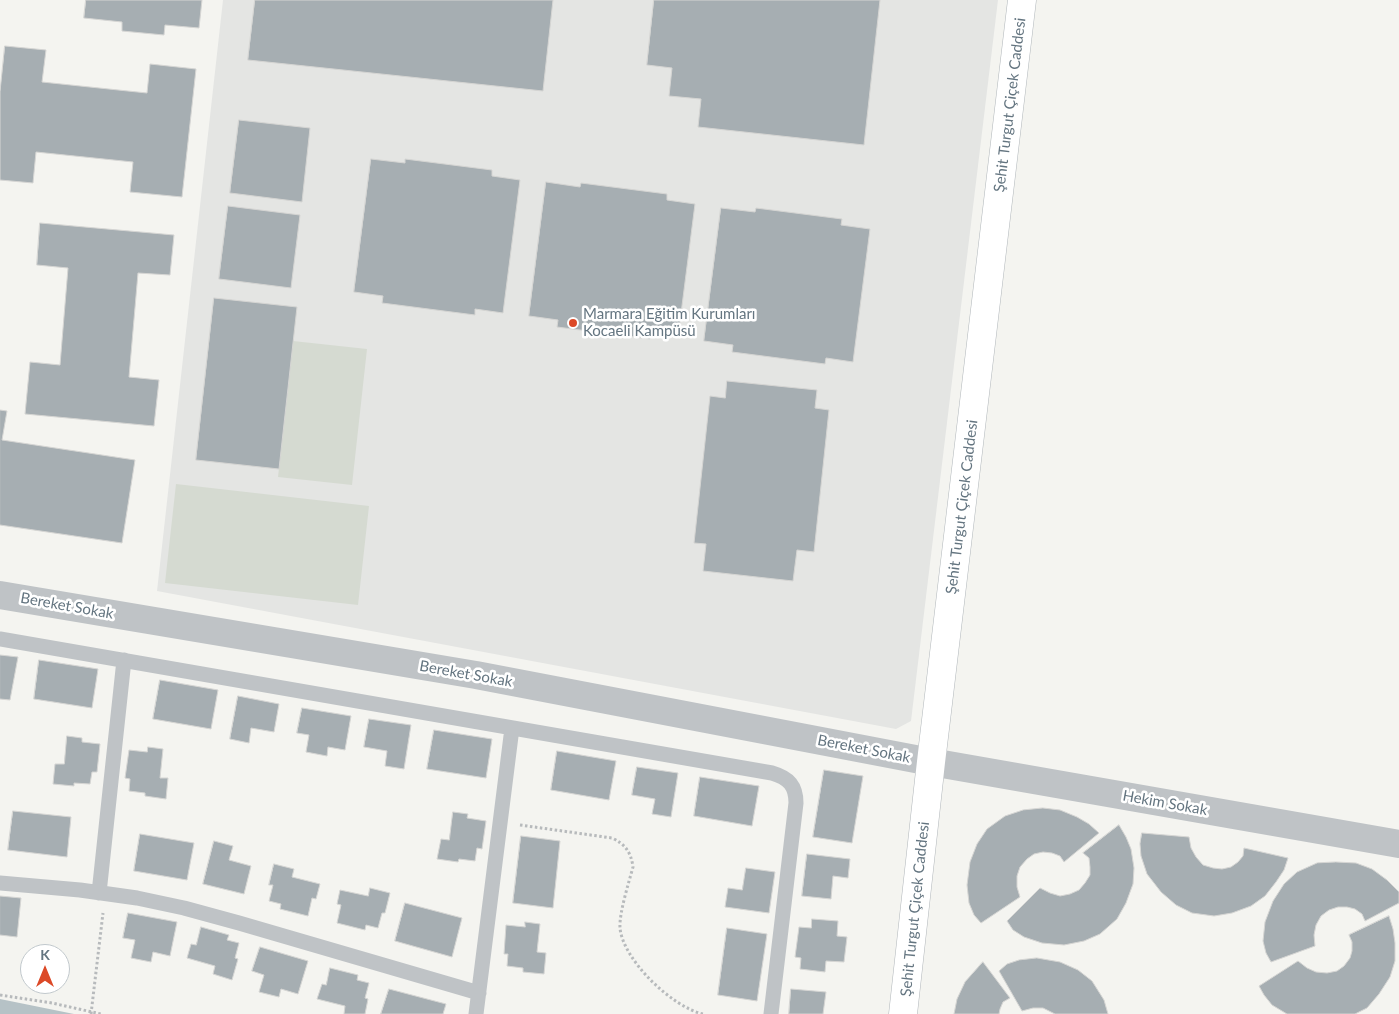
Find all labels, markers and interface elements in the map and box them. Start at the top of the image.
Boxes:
street label: Şehit Turgut Çiçek Caddesi [990,17,1030,193]
place label: Marmara Eğitim Kurumları Kocaeli Kampüsü [583,305,755,340]
marker: Marmara Eğitim Kurumları Kocaeli Kampüsü [567,317,579,329]
street label: Şehit Turgut Çiçek Caddesi [942,419,982,595]
street label: Bereket Sokak [19,589,115,623]
street label: Bereket Sokak [418,657,514,691]
street label: Bereket Sokak [816,731,912,767]
street label: Hekim Sokak [1121,787,1209,819]
street label: Şehit Turgut Çiçek Caddesi [897,821,933,997]
north arrow [20,944,70,994]
text: K [40,946,50,963]

